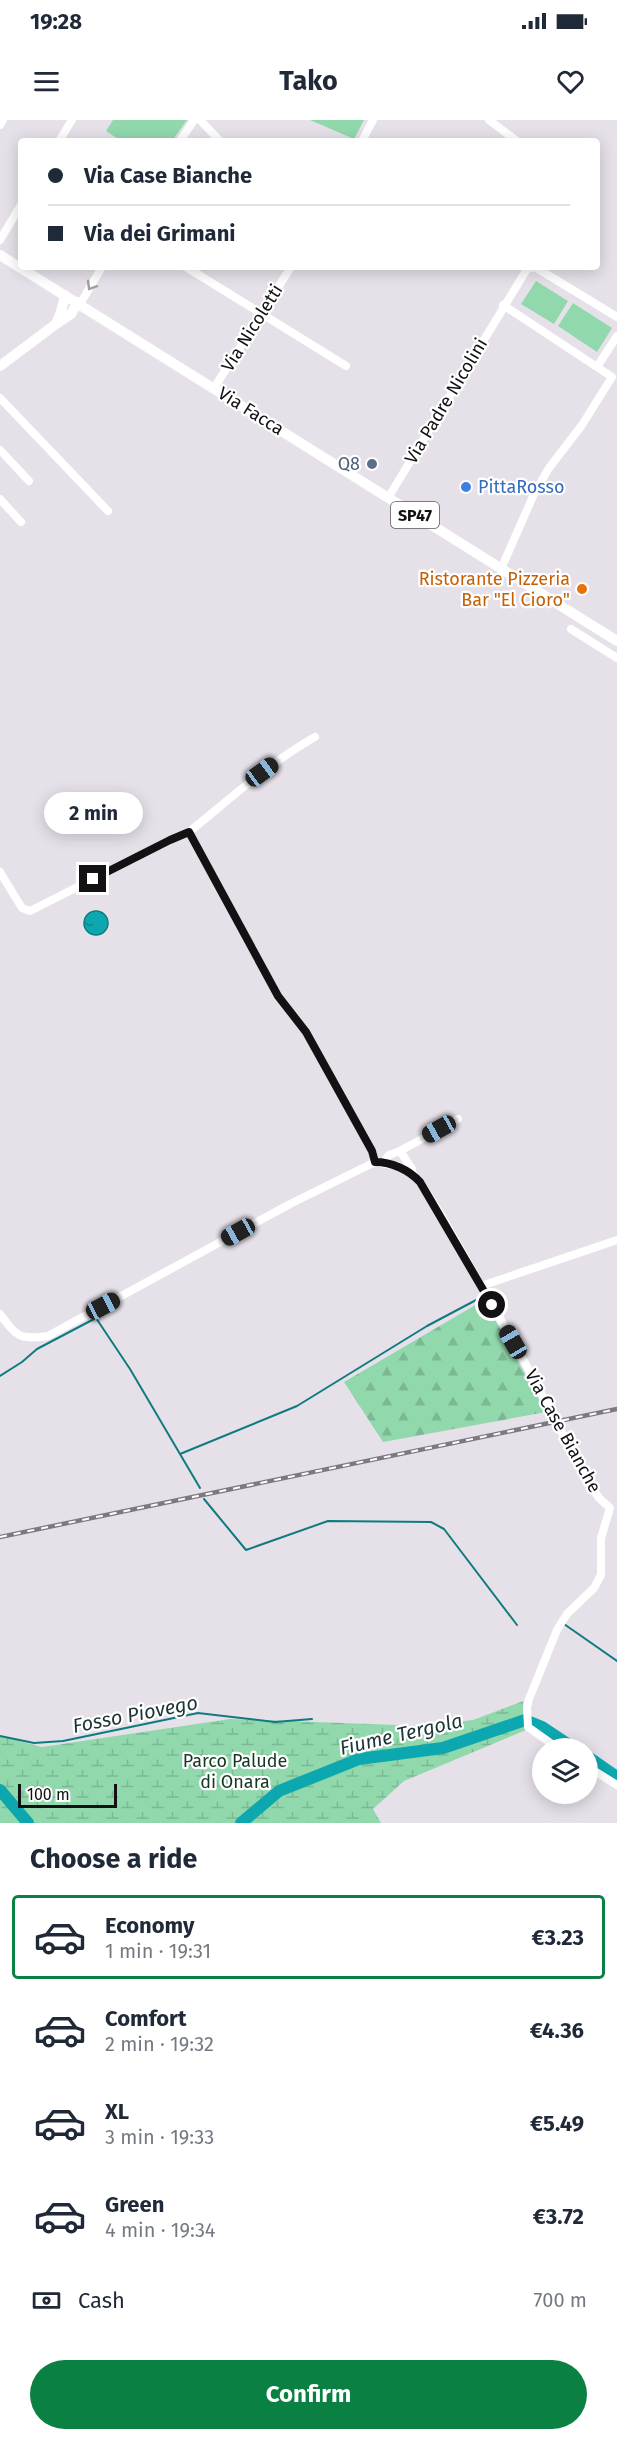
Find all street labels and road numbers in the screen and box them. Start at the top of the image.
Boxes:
street label: Via Nicoletti [216,280,288,376]
street label: Via Padre Nicolini [400,334,492,468]
street label: Via Facca [214,382,288,440]
road number: SP47 [391,502,439,528]
street label: Via Case Bianche [520,1366,606,1496]

